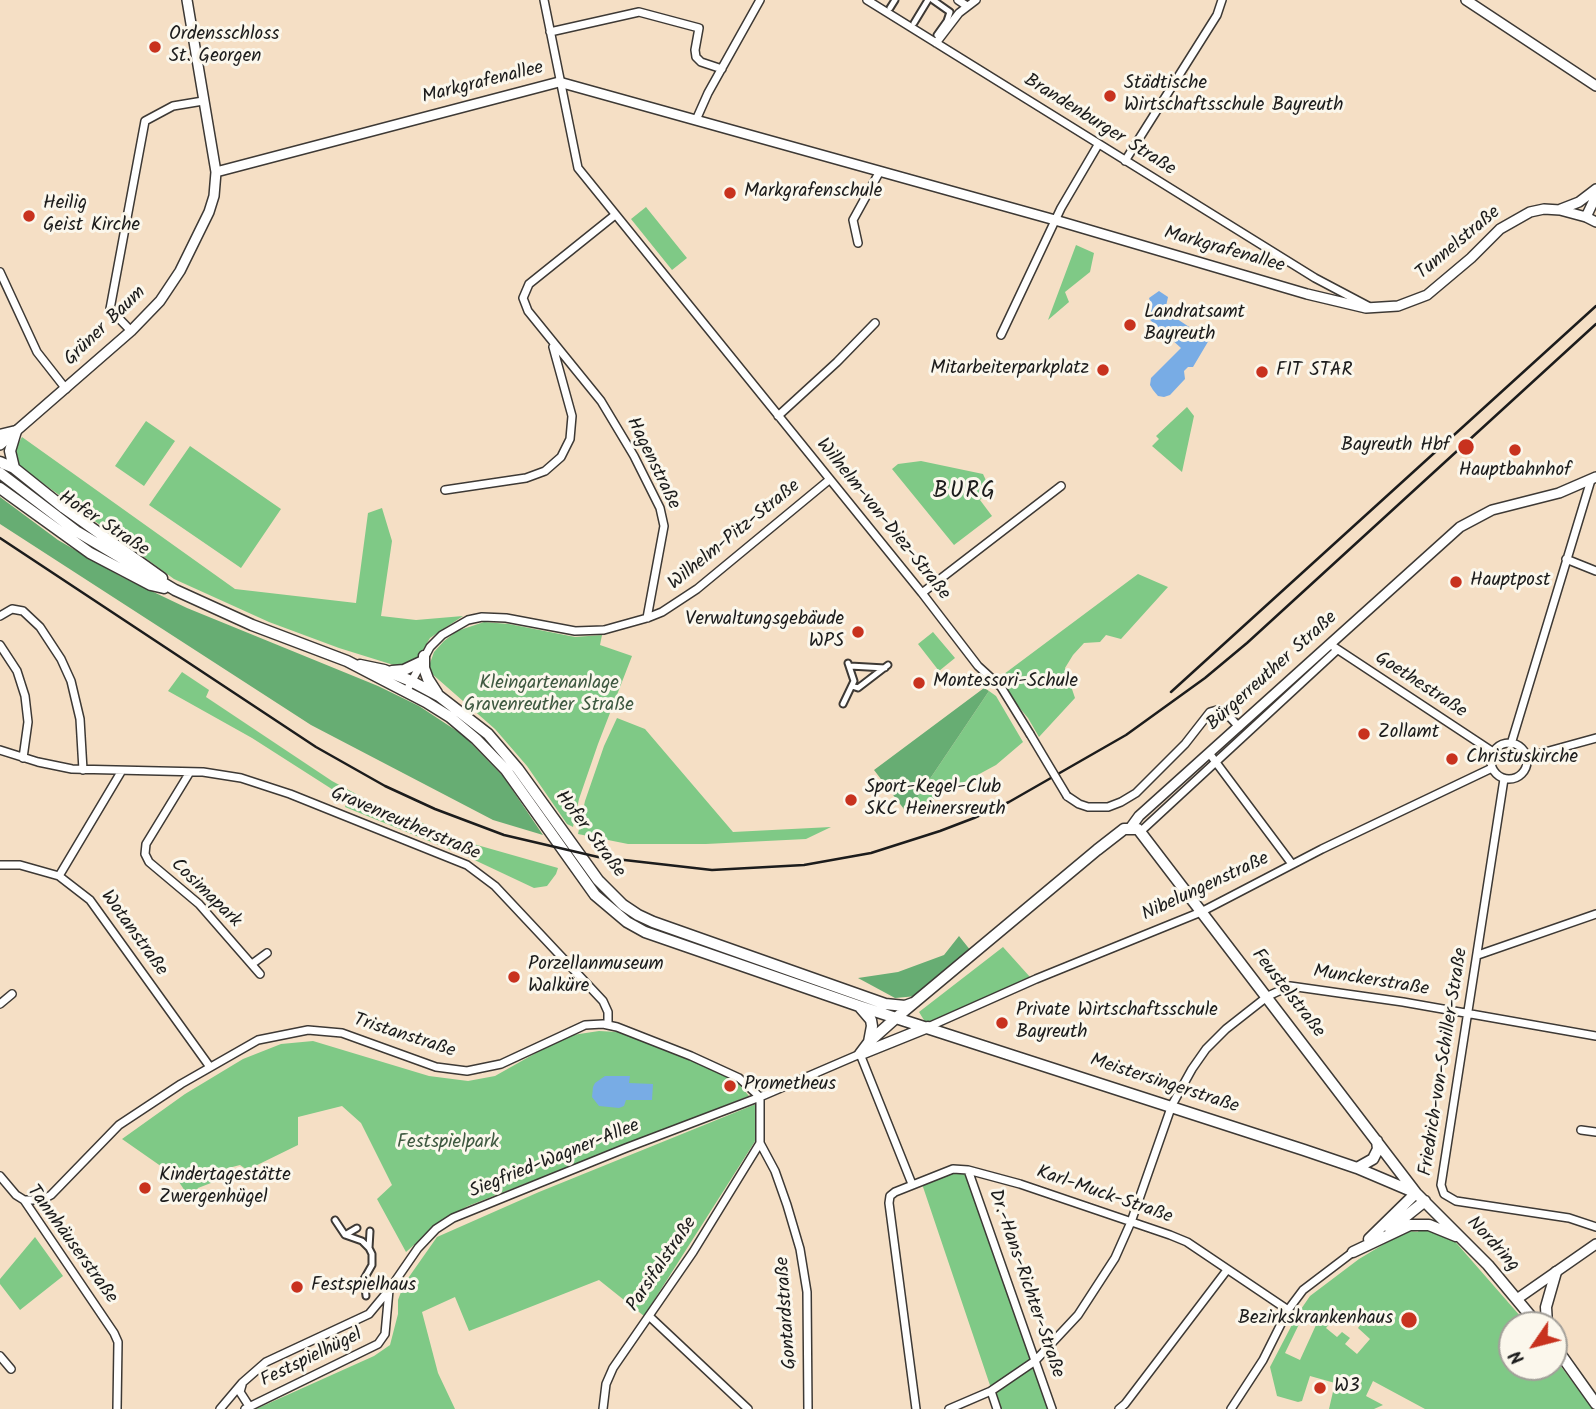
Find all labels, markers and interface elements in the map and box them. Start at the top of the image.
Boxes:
place label: Ordensschloss St. Georgen [169,25,279,69]
marker: Ordensschloss St. Georgen [147,39,163,55]
street label: Markgrafenallee [420,58,546,110]
street label: Brandenburger Straße [1019,70,1179,182]
place label: Städtische Wirtschaftsschule Bayreuth [1124,74,1343,118]
marker: Städtische Wirtschaftsschule Bayreuth [1102,88,1118,104]
place label: Markgrafenschule [744,182,882,204]
marker: Markgrafenschule [722,185,738,201]
place label: Heilig Geist Kirche [43,194,140,238]
street label: Tunnelstraße [1412,202,1506,286]
marker: Heilig Geist Kirche [21,208,37,224]
street label: Markgrafenallee [1161,223,1287,279]
street label: Grüner Baum [60,282,152,372]
place label: Landratsamt Bayreuth [1144,303,1245,347]
marker: Landratsamt Bayreuth [1122,317,1138,333]
place label: Mitarbeiterparkplatz [930,359,1089,381]
place label: FIT STAR [1276,361,1353,383]
marker: Mitarbeiterparkplatz [1095,362,1111,378]
marker: FIT STAR [1254,364,1270,380]
street label: Hagenstraße [620,414,684,514]
street label: Wilhelm-von-Diez-Straße [810,435,954,605]
place label: Bayreuth Hbf [1341,436,1450,458]
marker: Bayreuth Hbf [1456,437,1476,457]
marker: Hauptbahnhof [1507,442,1523,458]
place label: Hauptbahnhof [1459,461,1571,483]
street label: Wilhelm-Pitz-Straße [665,476,805,596]
district label: BURG [934,479,996,507]
street label: Hofer Straße [53,487,153,563]
place label: Hauptpost [1470,571,1550,593]
marker: Hauptpost [1448,574,1464,590]
street label: Bürgerreuther Straße [1203,607,1343,737]
place label: Verwaltungsgebäude WPS [685,610,844,654]
marker: Verwaltungsgebäude WPS [850,624,866,640]
street label: Goethestraße [1370,648,1470,724]
place label: Montessori-Schule [933,672,1078,694]
park label: Kleingartenanlage Gravenreuther Straße [464,674,634,718]
marker: Montessori-Schule [911,675,927,691]
place label: Zollamt [1378,723,1439,745]
marker: Zollamt [1356,726,1372,742]
place label: Christuskirche [1466,748,1578,770]
marker: Christuskirche [1444,751,1460,767]
place label: Sport-Kegel-Club SKC Heinersreuth [865,778,1006,822]
street label: Gravenreutherstraße [327,783,483,867]
street label: Hofer Straße [549,787,629,883]
marker: Sport-Kegel-Club SKC Heinersreuth [843,792,859,808]
street label: Nibelungenstraße [1139,849,1273,927]
street label: Cosimapark [165,855,245,933]
street label: Wotanstraße [94,887,172,981]
street label: Feustelstraße [1245,945,1329,1043]
street label: Friedrich-von-Schiller-Straße [1416,946,1474,1178]
place label: Porzellanmuseum Walküre [528,955,664,999]
street label: Munckerstraße [1312,962,1430,1002]
marker: Porzellanmuseum Walküre [506,969,522,985]
place label: Private Wirtschaftsschule Bayreuth [1016,1001,1218,1045]
street label: Tristanstraße [350,1010,458,1064]
marker: Private Wirtschaftsschule Bayreuth [994,1015,1010,1031]
street label: Meistersingerstraße [1087,1050,1241,1120]
place label: Prometheus [744,1075,836,1097]
marker: Prometheus [722,1078,738,1094]
street label: Siegfried-Wagner-Allee [467,1115,643,1205]
park label: Festspielpark [397,1133,499,1155]
street label: Karl-Muck-Straße [1033,1162,1175,1230]
place label: Kindertagestätte Zwergenhügel [159,1166,291,1210]
marker: Kindertagestätte Zwergenhügel [137,1180,153,1196]
street label: Tannhäuserstraße [20,1181,122,1309]
street label: Dr.-Hans-Richter-Straße [982,1187,1068,1381]
street label: Parsifalstraße [623,1213,703,1317]
street label: Nordring [1461,1213,1523,1277]
street label: Gontardstraße [773,1256,803,1370]
place label: Festspielhaus [311,1276,416,1298]
marker: Festspielhaus [289,1279,305,1295]
place label: Bezirkskrankenhaus [1238,1309,1393,1331]
marker: Bezirkskrankenhaus [1399,1310,1419,1330]
north arrow [1498,1311,1568,1381]
street label: Festspielhügel [257,1325,367,1393]
text: N [1502,1343,1533,1370]
place label: W3 [1334,1377,1360,1399]
marker: W3 [1312,1380,1328,1396]

